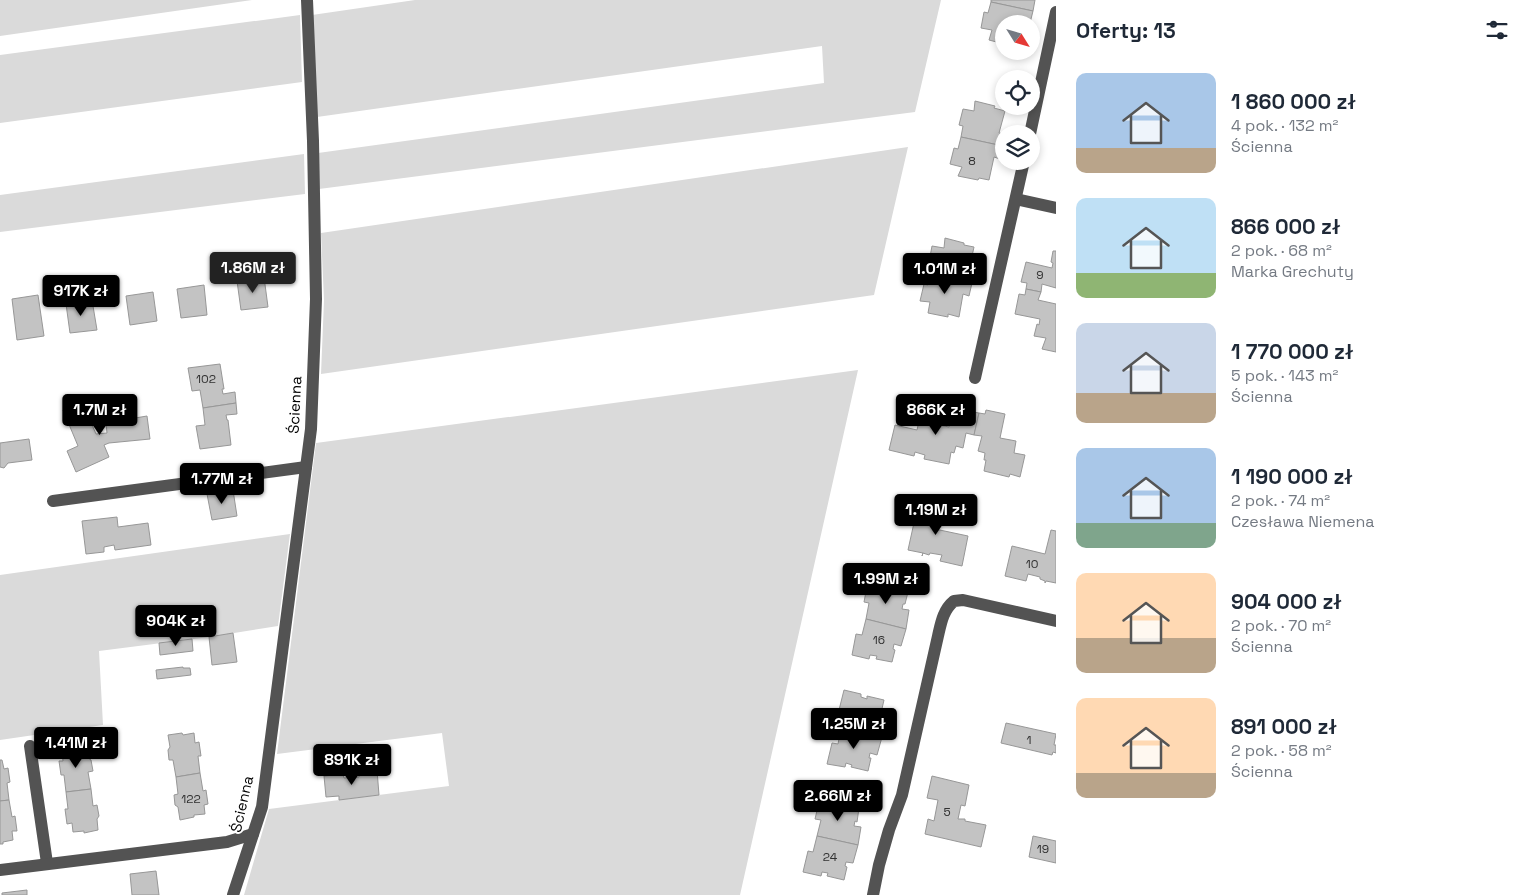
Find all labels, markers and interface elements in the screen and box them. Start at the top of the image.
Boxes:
north arrow [995,15,1040,60]
map controls [995,15,1040,170]
icon: filters [1483,16,1511,44]
text: Oferty: 13 [1076,17,1176,44]
button: locate [995,70,1040,115]
text: 1 860 000 zł [1231,88,1356,115]
icon: home [1116,93,1176,153]
text: 4 pok. · 132 m² [1231,115,1338,136]
button: layers [995,125,1040,170]
text: Ścienna [1231,136,1293,157]
house number: 8 [968,153,976,169]
text: 866 000 zł [1231,213,1341,240]
icon: home [1116,218,1176,278]
text: 2 pok. · 68 m² [1231,240,1332,261]
pin: 1.86M zł [201,252,305,294]
pin: 1.01M zł [893,252,997,295]
text: 1.86M zł [221,257,285,278]
text: 1.01M zł [914,258,976,279]
text: Marka Grechuty [1231,261,1354,282]
house number: 9 [1036,267,1044,283]
pin: 917K zł [35,274,127,317]
text: 917K zł [54,280,108,301]
text: 1 770 000 zł [1231,338,1354,365]
icon: home [1116,343,1176,403]
text: 5 pok. · 143 m² [1231,365,1338,386]
house number: 102 [196,371,216,387]
street label: Ścienna [284,375,306,434]
text: Ścienna [1231,386,1293,407]
pin: 1.7M zł [54,394,146,436]
pin: 866K zł [890,394,982,436]
text: 1.7M zł [73,399,127,420]
text: 866K zł [907,399,965,420]
pin: 1.77M zł [170,462,274,505]
text: 1 190 000 zł [1231,463,1353,490]
text: 1.77M zł [191,468,253,489]
icon: home [1116,468,1176,528]
text: 2 pok. · 74 m² [1231,490,1330,511]
pin: 1.19M zł [884,494,988,536]
text: 1.19M zł [905,499,967,520]
text: Czesława Niemena [1231,511,1374,532]
house number: 10 [1026,556,1038,572]
pin: 1.99M zł [834,562,938,605]
text: 1.99M zł [854,568,918,589]
text: 904 000 zł [1231,588,1342,615]
icon: home [1116,593,1176,653]
pin: 904K zł [130,604,222,647]
text: 904K zł [146,610,206,631]
text: 2 pok. · 70 m² [1231,615,1331,636]
house number: 16 [873,632,885,648]
text: Ścienna [1231,636,1293,657]
pin: 1.25M zł [802,708,906,750]
text: 1.25M zł [822,713,886,734]
text: 891 000 zł [1231,713,1337,740]
icon: home [1116,718,1176,778]
pin: 1.41M zł [24,726,128,769]
text: 1.41M zł [45,732,107,753]
house number: 1 [1026,732,1032,748]
text: 2 pok. · 58 m² [1231,740,1332,761]
pin: 891K zł [306,744,398,786]
text: 891K zł [324,749,380,770]
text: Ścienna [1231,761,1293,782]
street label: Ścienna [226,773,257,834]
pin: 2.66M zł [786,780,890,822]
text: 2.66M zł [805,785,871,806]
house number: 122 [181,791,201,807]
house number: 5 [943,804,951,820]
house number: 19 [1037,841,1049,857]
house number: 24 [823,849,838,865]

